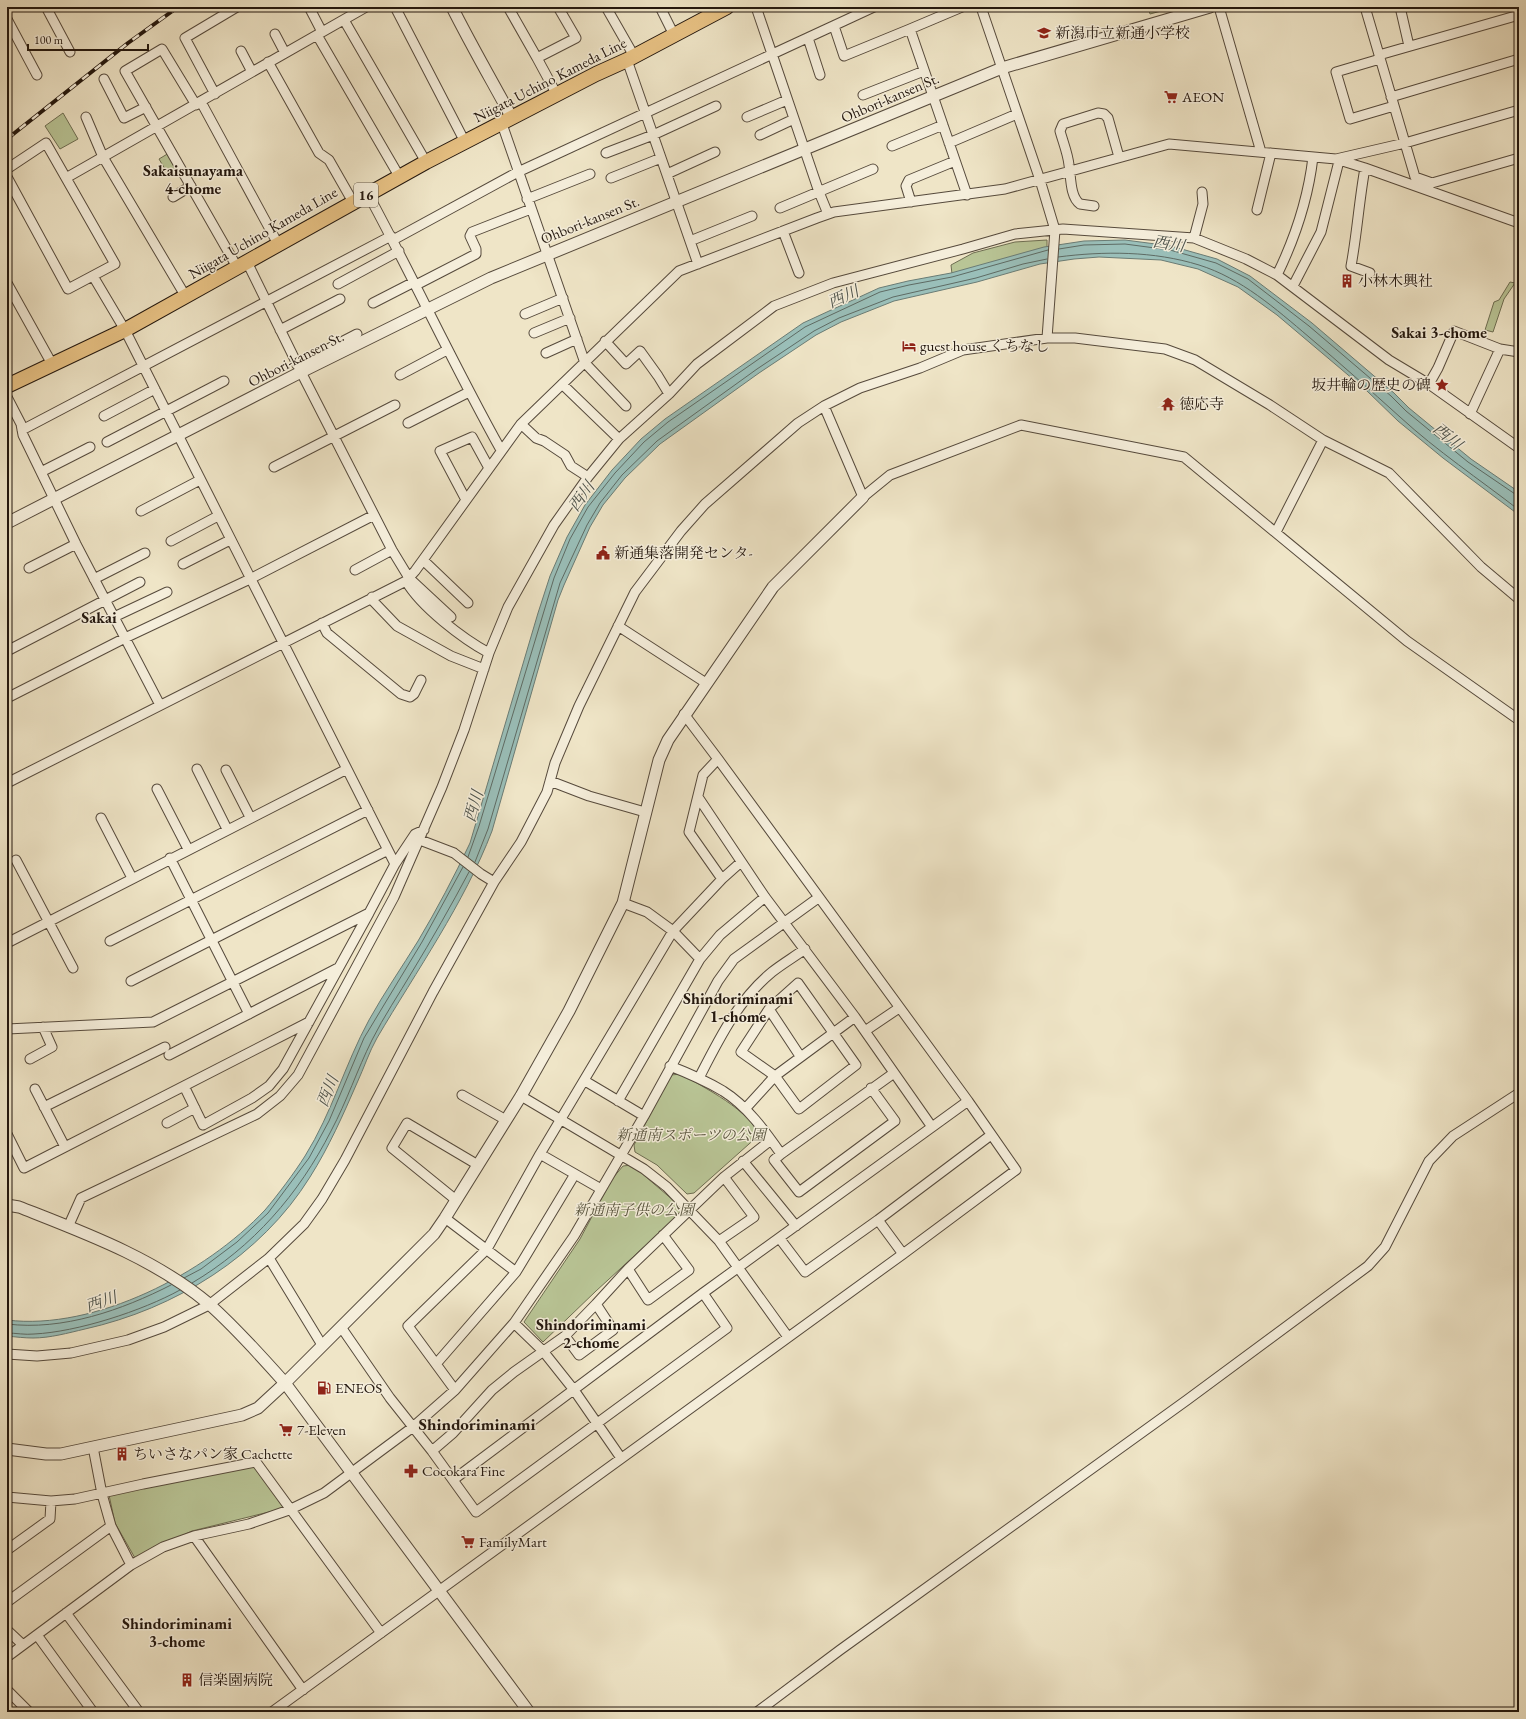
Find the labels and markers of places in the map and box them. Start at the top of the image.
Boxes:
place label: 新潟市立新通小学校 [1055,23,1190,42]
school or university icon: 新潟市立新通小学校 [1036,25,1052,41]
place label: AEON [1181,87,1224,106]
supermarket icon: AEON [1163,89,1179,105]
place label: 小林木興社 [1358,271,1433,290]
building icon: 小林木興社 [1339,273,1355,289]
place label: guest house くちなし [920,336,1050,355]
hotel icon: guest house くちなし [901,338,917,354]
place label: 坂井輪の歴史の碑 [1311,375,1431,394]
place icon: 坂井輪の歴史の碑 [1434,377,1450,393]
place label: 徳応寺 [1179,394,1224,413]
temple icon: 徳応寺 [1160,396,1176,412]
place label: 新通集落開発センタ- [614,543,753,562]
public building icon: 新通集落開発センタ- [595,545,611,561]
place label: ENEOS [335,1378,382,1397]
fuel station icon: ENEOS [316,1380,332,1396]
place label: 7-Eleven [297,1420,346,1439]
supermarket icon: 7-Eleven [278,1422,294,1438]
place label: ちいさなパン家 Cachette [133,1444,293,1463]
building icon: ちいさなパン家 Cachette [114,1446,130,1462]
place label: Cocokara Fine [422,1461,505,1480]
pharmacy icon: Cocokara Fine [403,1463,419,1479]
place label: FamilyMart [479,1532,547,1551]
supermarket icon: FamilyMart [460,1534,476,1550]
place label: 信楽園病院 [198,1670,273,1689]
building icon: 信楽園病院 [179,1672,195,1688]

